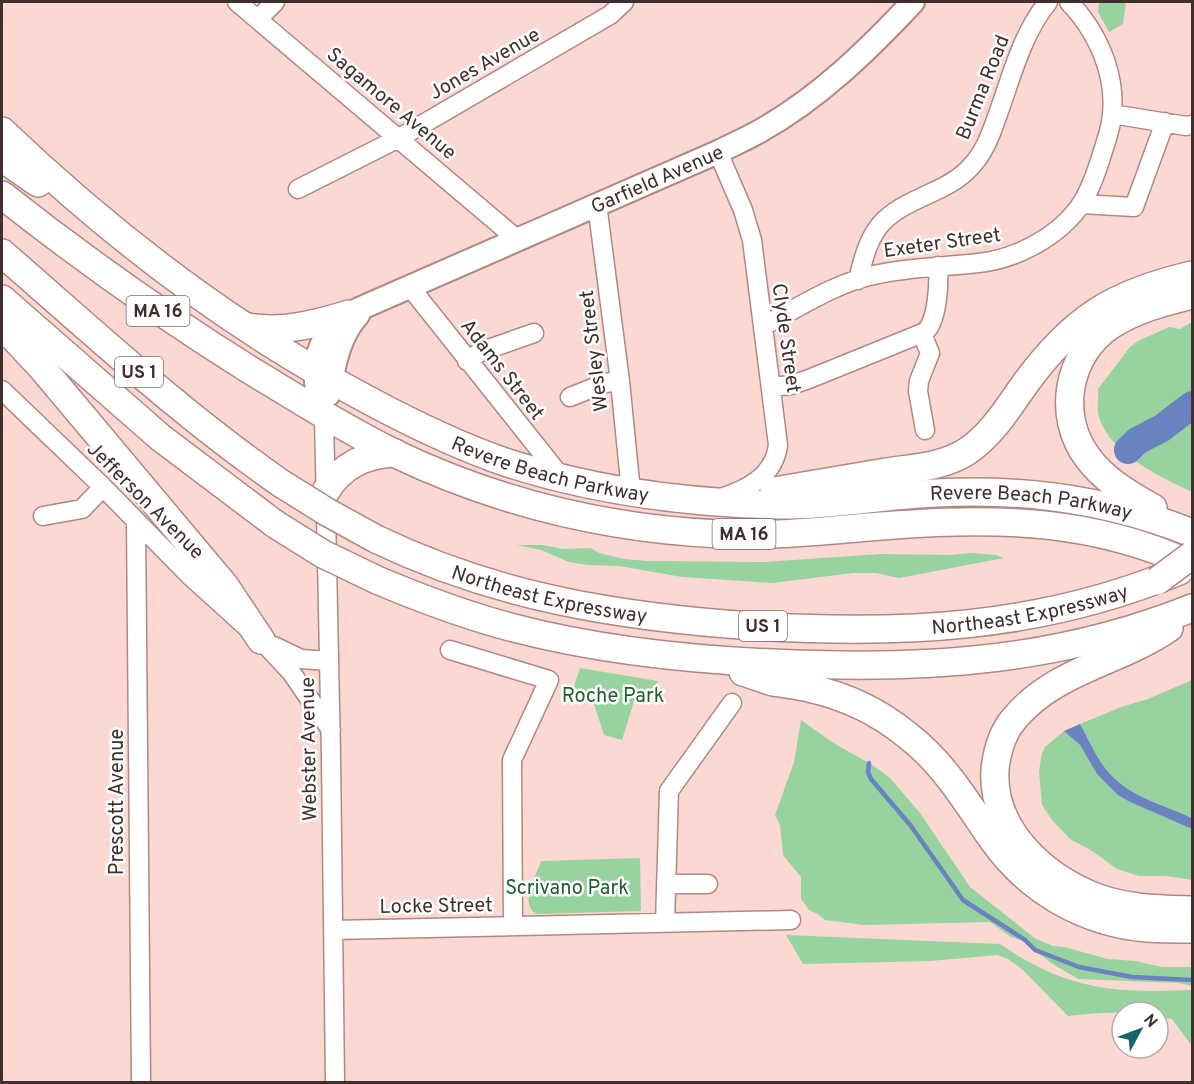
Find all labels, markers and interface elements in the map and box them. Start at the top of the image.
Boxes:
street label: Jones Avenue [425,22,545,107]
street label: Burma Road [951,32,1017,144]
street label: Sagamore Avenue [320,42,461,167]
street label: Garfield Avenue [587,140,728,221]
street label: Exeter Street [882,223,1003,265]
street label: Clyde Street [764,282,806,395]
street label: Wesley Street [575,288,615,413]
road number: MA 16 [126,296,190,326]
street label: Adams Street [454,314,549,426]
road number: US 1 [115,357,163,387]
street label: Revere Beach Parkway [447,432,651,510]
street label: Jefferson Avenue [80,437,209,566]
street label: Revere Beach Parkway [929,481,1135,527]
road number: MA 16 [712,519,776,549]
street label: Northeast Expressway [448,560,649,631]
street label: Northeast Expressway [931,580,1132,642]
road number: US 1 [739,611,787,641]
street label: Webster Avenue [296,677,324,821]
park label: Roche Park [562,684,664,710]
street label: Prescott Avenue [105,729,131,875]
park label: Scrivano Park [505,876,629,902]
street label: Locke Street [379,893,493,921]
north arrow [1110,1000,1170,1060]
text: N [1138,1011,1161,1032]

